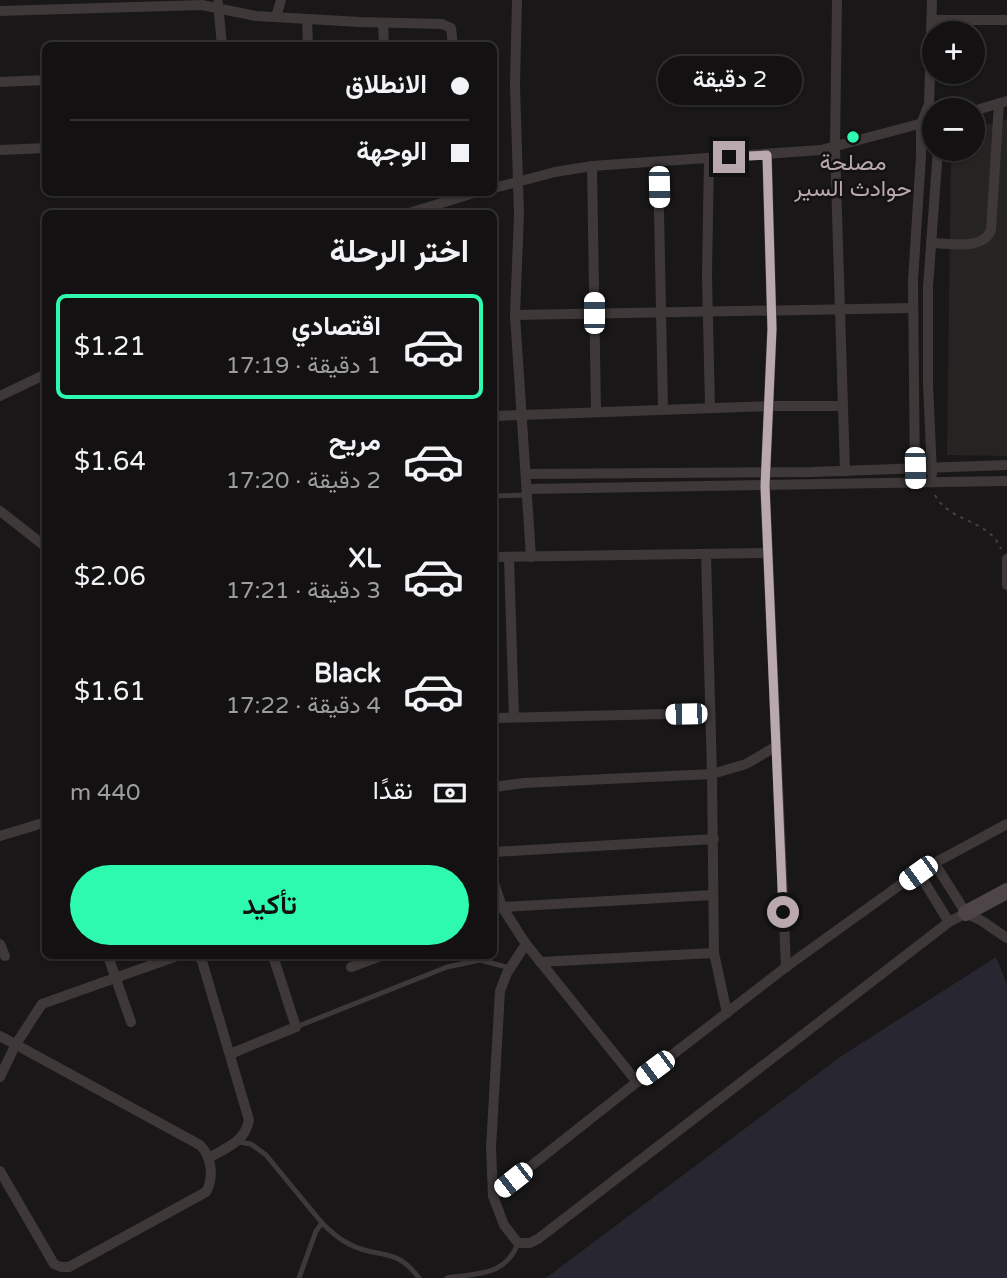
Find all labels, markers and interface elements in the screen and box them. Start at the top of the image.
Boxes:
map controls [922,21,985,161]
button: + [922,21,985,84]
callout: 2 دقيقة [657,55,801,104]
text: 2 دقيقة [693,66,767,94]
text: الانطلاق [345,69,427,100]
button: − [922,98,985,161]
marker: مصلحة حوادث السير [845,129,861,145]
text: الوجهة [356,136,427,167]
route end [713,141,745,173]
place label: مصلحة حوادث السير [793,149,912,203]
car [649,166,670,208]
text: اختر الرحلة [329,233,469,271]
car [584,292,605,334]
text: اقتصادي [292,311,381,342]
icon: car [402,315,465,378]
text: $1.21 [74,331,146,362]
text: 1 دقيقة · 17:19 [226,352,381,380]
text: مريح [329,426,381,457]
icon: car [402,430,465,493]
text: $1.64 [74,446,146,477]
car [905,447,926,489]
text: 2 دقيقة · 17:20 [226,467,381,495]
text: XL [349,543,381,574]
icon: car [402,545,465,608]
text: $2.06 [74,561,146,592]
text: 3 دقيقة · 17:21 [226,577,381,605]
text: Black [314,658,381,689]
icon: car [402,660,465,723]
text: $1.61 [74,676,146,707]
text: 4 دقيقة · 17:22 [226,692,381,720]
car [665,703,708,725]
icon: cash [431,774,469,812]
text: نقدًا [373,775,413,806]
text: 440 m [70,779,140,807]
car [895,852,942,894]
button: تأكيد [70,865,469,945]
route start [767,896,799,928]
car [632,1047,679,1089]
car [490,1159,537,1201]

